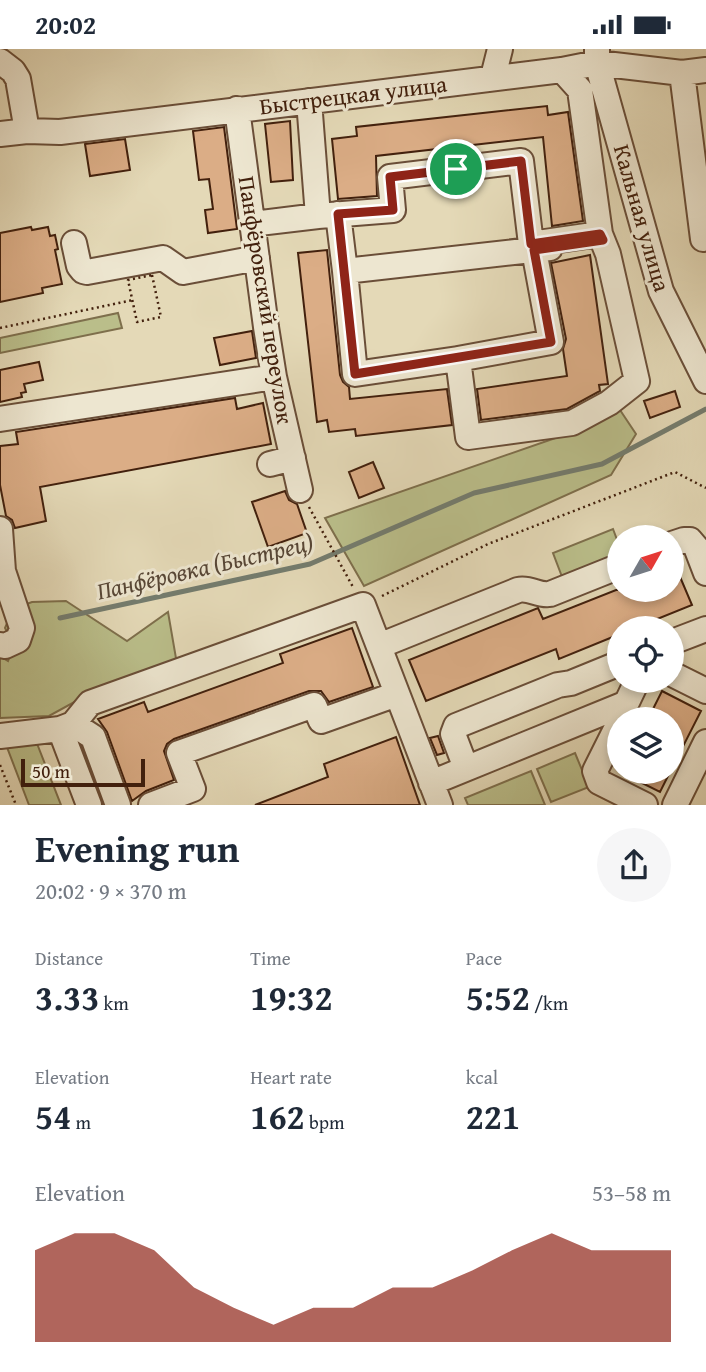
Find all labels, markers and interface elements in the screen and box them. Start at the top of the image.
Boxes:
text: 20:02 [35,5,96,44]
street label: Быстрецкая улица [257,67,449,122]
pin [426,139,486,199]
street label: Кальная улица [606,140,679,295]
icon: arrive [437,150,475,188]
street label: Панфёровский переулок [231,174,302,426]
water label: Панфёровка (Быстрец) [93,525,317,608]
north arrow [607,525,684,602]
map controls [607,525,684,784]
button: locate [607,616,684,693]
button: layers [607,707,684,784]
scale bar [21,756,145,788]
text: 50 m [32,757,70,785]
text: Evening run [35,820,239,876]
button: share [597,828,671,902]
text: 20:02 · 9 × 370 m [35,874,187,907]
text: Distance [35,944,103,972]
text: Time [250,944,291,972]
text: Pace [466,944,502,972]
text: 3.33 [35,972,99,1023]
text: 19:32 [250,972,333,1023]
text: 5:52 [466,972,530,1023]
text: km [99,989,129,1017]
text: /km [530,989,568,1017]
text: Elevation [35,1063,109,1091]
text: Heart rate [250,1063,332,1091]
text: kcal [466,1063,498,1091]
text: 54 [35,1091,71,1142]
text: 162 [250,1091,305,1142]
text: 221 [466,1091,520,1142]
text: m [71,1108,91,1136]
text: bpm [305,1108,345,1136]
text: Elevation [35,1176,125,1209]
text: 53–58 m [592,1176,671,1209]

